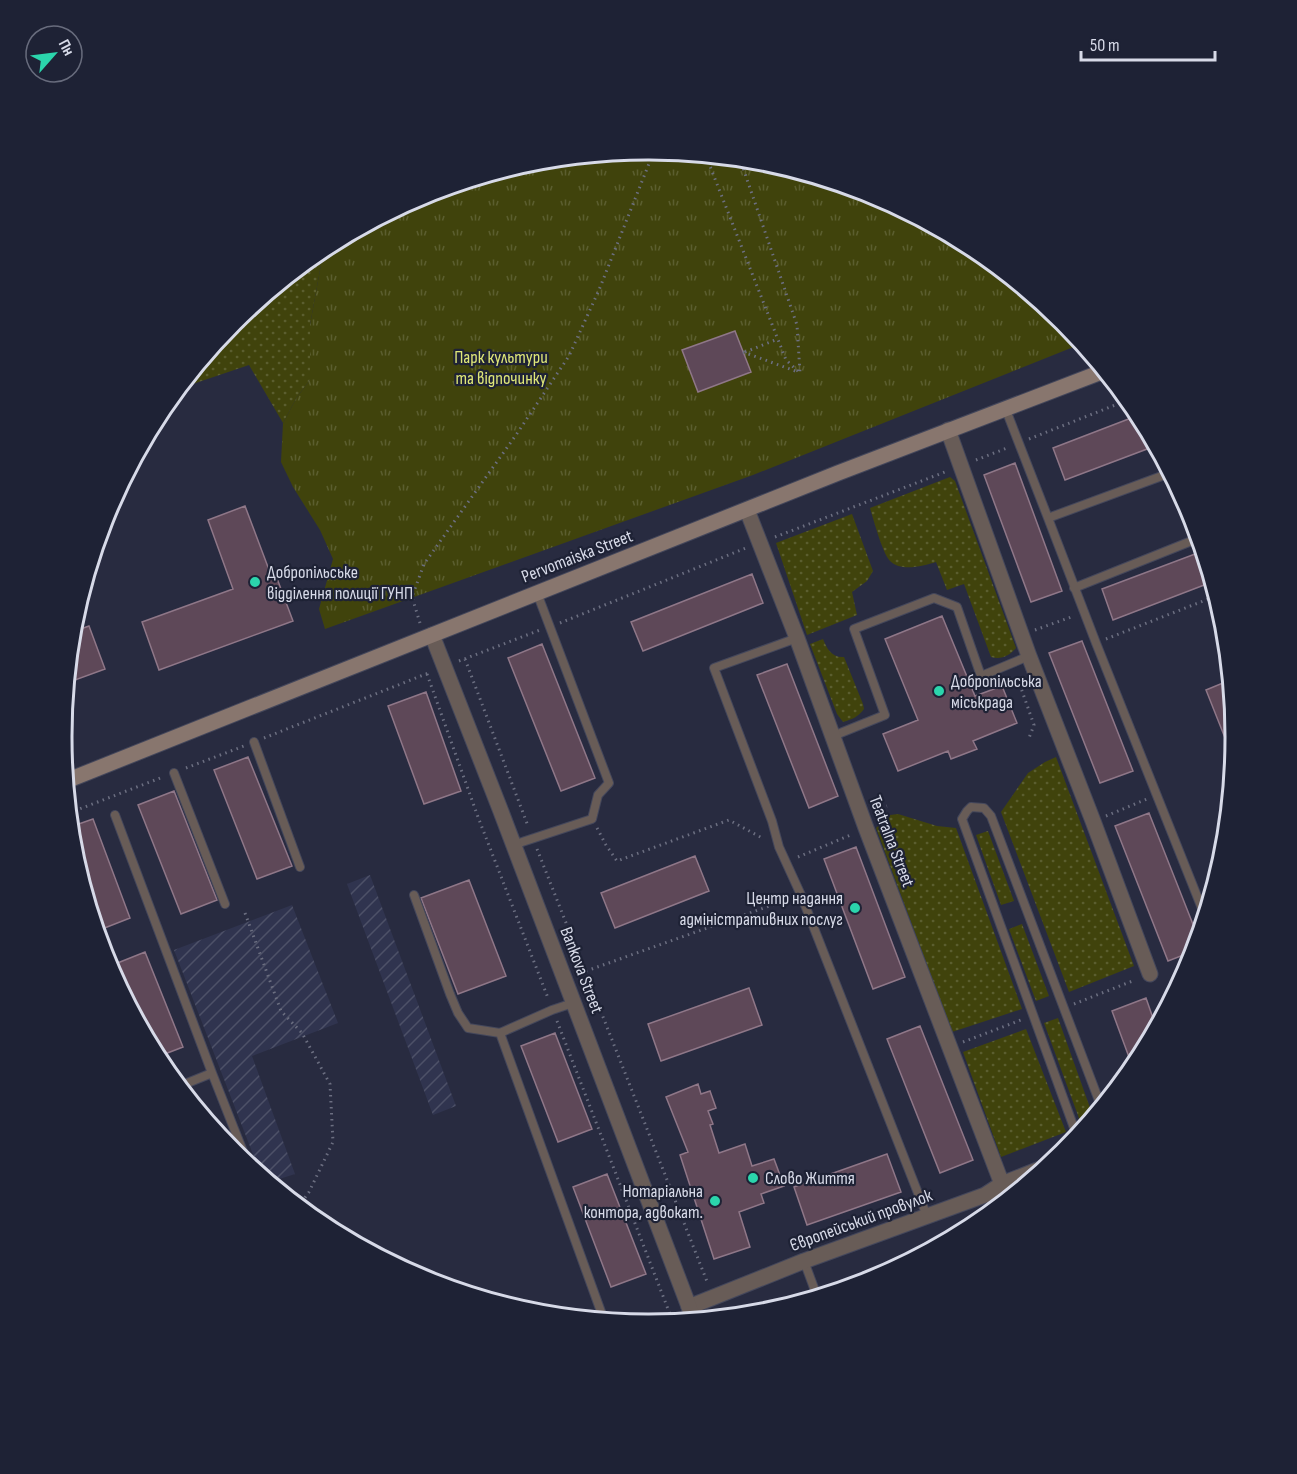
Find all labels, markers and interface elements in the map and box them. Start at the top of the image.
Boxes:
north arrow [24,24,84,84]
scale bar [1081,24,1214,62]
text: 50 m [1090,35,1120,56]
text: Пн [54,36,78,59]
park label: Парк культури та відпочинку [454,347,548,389]
street label: Pervomaiska Street [519,525,636,587]
place label: Добропільське відділення полиції ГУНП [267,562,413,604]
marker: Добропільське відділення полиції ГУНП [248,575,262,589]
place label: Добропільська міськрада [951,671,1042,713]
marker: Добропільська міськрада [932,684,946,698]
street label: Teatralna Street [864,792,919,890]
place label: Центр надання адміністративних послуг [679,888,843,930]
marker: Центр надання адміністративних послуг [848,901,862,915]
street label: Bankova Street [555,924,608,1017]
place label: Слово Життя [765,1168,855,1189]
marker: Слово Життя [746,1171,760,1185]
place label: Нотаріальна контора, адвокат. [584,1181,703,1223]
street label: Європейський провулок [787,1185,935,1256]
marker: Нотаріальна контора, адвокат. [708,1194,722,1208]

